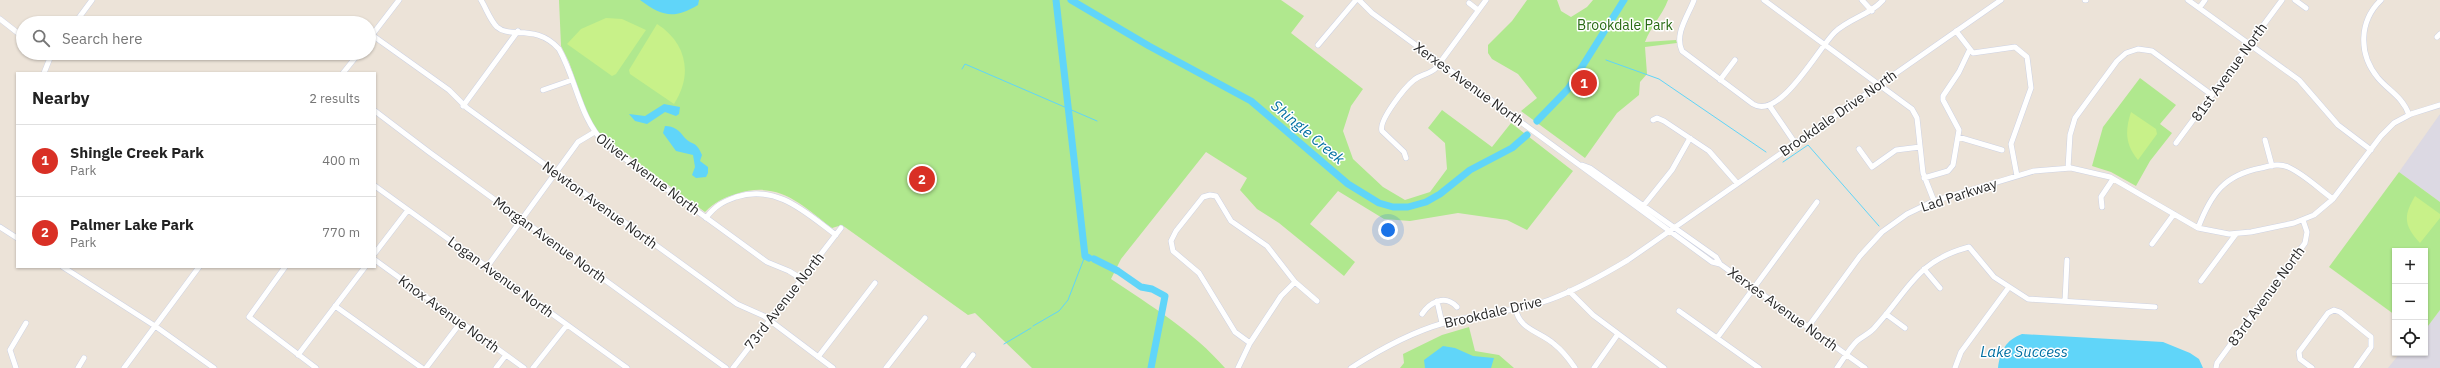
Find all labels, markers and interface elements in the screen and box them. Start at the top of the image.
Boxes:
search box [16,16,376,60]
park label: Brookdale Park [1577,16,1674,34]
street label: 81st Avenue North [2187,19,2271,125]
icon: search [30,27,52,49]
text: Search here [62,29,142,48]
street label: Xerxes Avenue North [1410,38,1528,130]
street label: Brookdale Drive North [1776,66,1900,160]
pin: 1 [1571,68,1597,98]
text: Nearby [32,87,90,109]
text: 2 results [309,90,360,107]
water label: Shingle Creek [1267,96,1349,168]
street label: Oliver Avenue North [592,129,704,219]
text: Shingle Creek Park [70,143,204,162]
text: 1 [41,152,49,169]
text: 400 m [322,152,360,169]
street label: Newton Avenue North [539,157,661,253]
text: Park [70,162,96,179]
pin: 2 [909,164,935,194]
street label: Lad Parkway [1919,174,1999,216]
street label: Morgan Avenue North [490,193,610,287]
text: Palmer Lake Park [70,215,194,234]
your location [1378,220,1398,240]
text: 2 [41,224,49,241]
text: 770 m [322,224,360,241]
street label: Logan Avenue North [444,232,558,322]
text: Park [70,234,96,251]
street label: 83rd Avenue North [2224,243,2308,349]
map controls [2392,248,2428,356]
button: + [2392,248,2428,284]
street label: 73rd Avenue North [740,249,828,353]
street label: Xerxes Avenue North [1724,263,1842,355]
street label: Knox Avenue North [395,271,503,357]
button: − [2392,284,2428,320]
street label: Brookdale Drive [1442,292,1544,332]
button: locate [2392,320,2428,356]
water label: Lake Success [1980,342,2068,361]

